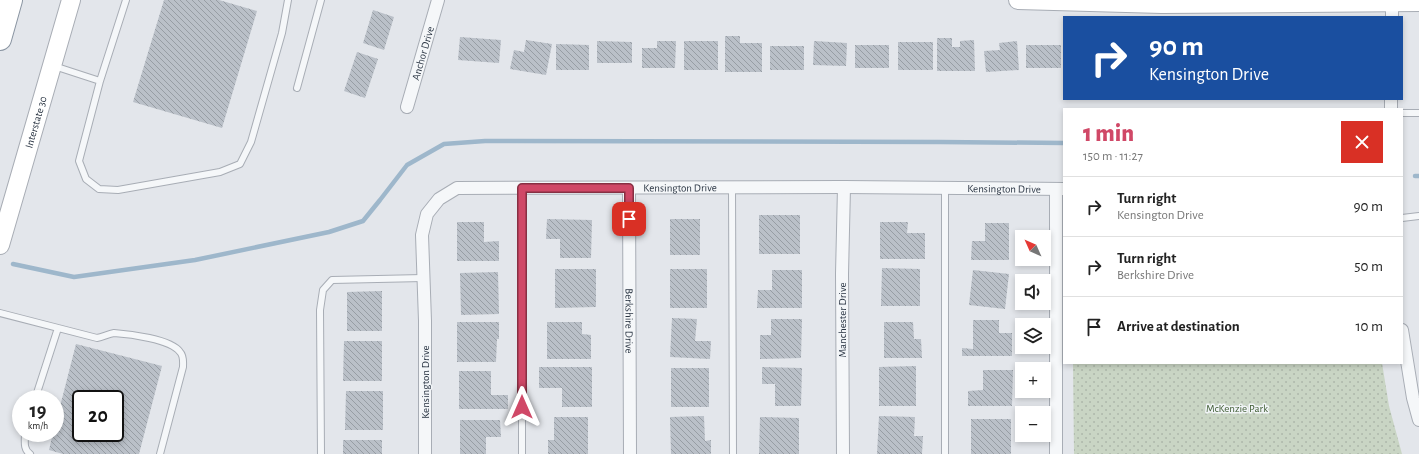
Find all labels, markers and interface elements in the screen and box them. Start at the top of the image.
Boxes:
street label: Anchor Drive [410,25,436,81]
icon: right [1083,32,1135,84]
text: 90 m [1149,33,1204,61]
text: Kensington Drive [1149,66,1269,84]
street label: Interstate 30 [23,94,48,149]
button: close [1341,121,1383,163]
text: 1 min [1083,122,1134,146]
text: 150 m · 11:27 [1083,150,1143,163]
street label: Kensington Drive [643,182,717,193]
street label: Kensington Drive [967,183,1041,194]
text: Turn right [1117,191,1176,206]
icon: right [1083,196,1105,218]
text: 90 m [1354,199,1383,214]
pin [612,202,646,236]
icon: arrive [618,208,640,230]
text: Kensington Drive [1117,209,1204,222]
north arrow [1015,230,1051,266]
map controls [1015,230,1051,442]
text: Turn right [1117,251,1176,266]
icon: right [1083,256,1105,278]
text: 50 m [1354,259,1383,274]
text: Berkshire Drive [1117,269,1194,282]
button: sound [1015,274,1051,310]
street label: Manchester Drive [837,283,848,358]
street label: Berkshire Drive [624,288,635,354]
icon: arrive [1083,316,1105,338]
button: layers [1015,318,1051,354]
text: Arrive at destination [1117,319,1240,334]
text: 10 m [1355,319,1383,334]
street label: Kensington Drive [420,345,431,419]
button: + [1015,362,1051,398]
position arrow [501,386,543,428]
speed limit sign: 20 [72,390,124,442]
text: 19 [30,401,46,421]
park label: McKenzie Park [1206,403,1268,414]
button: − [1015,406,1051,442]
text: km/h [28,421,48,431]

